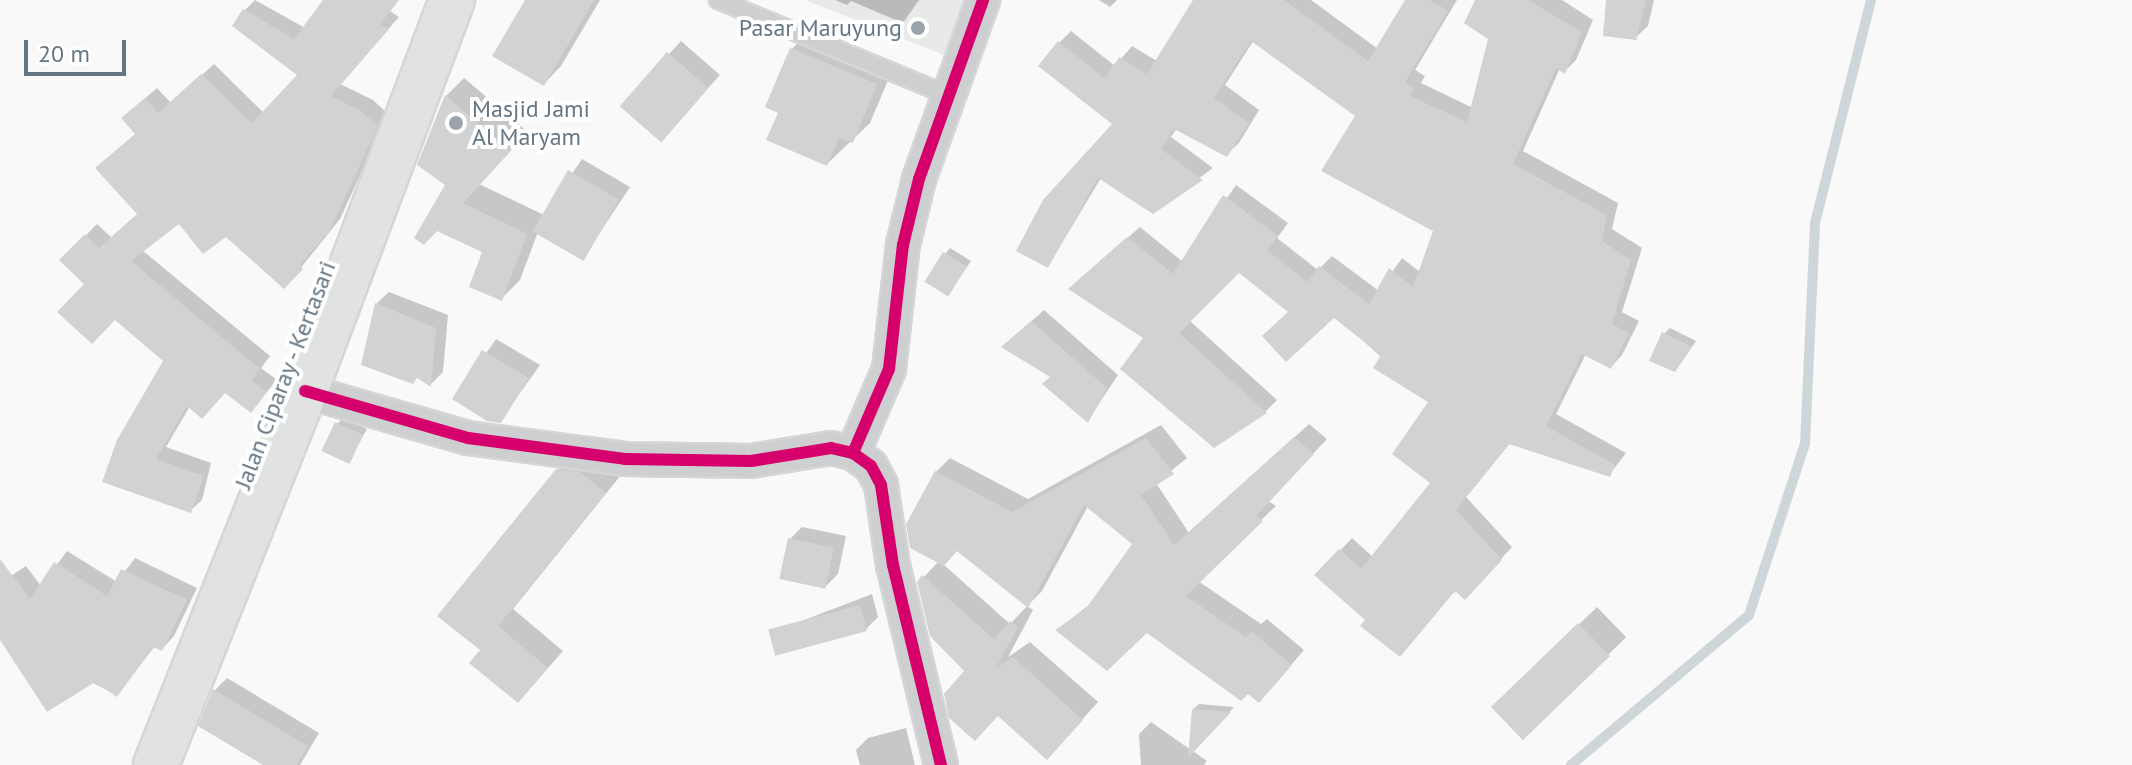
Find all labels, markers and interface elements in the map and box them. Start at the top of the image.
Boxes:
place label: Pasar Maruyung [739,14,902,42]
marker: Pasar Maruyung [909,19,927,37]
scale bar [28,24,130,74]
text: 20 m [38,38,90,69]
place label: Masjid Jami Al Maryam [472,95,590,151]
marker: Masjid Jami Al Maryam [447,114,465,132]
street label: Jalan Ciparay - Kertasari [227,255,343,495]

